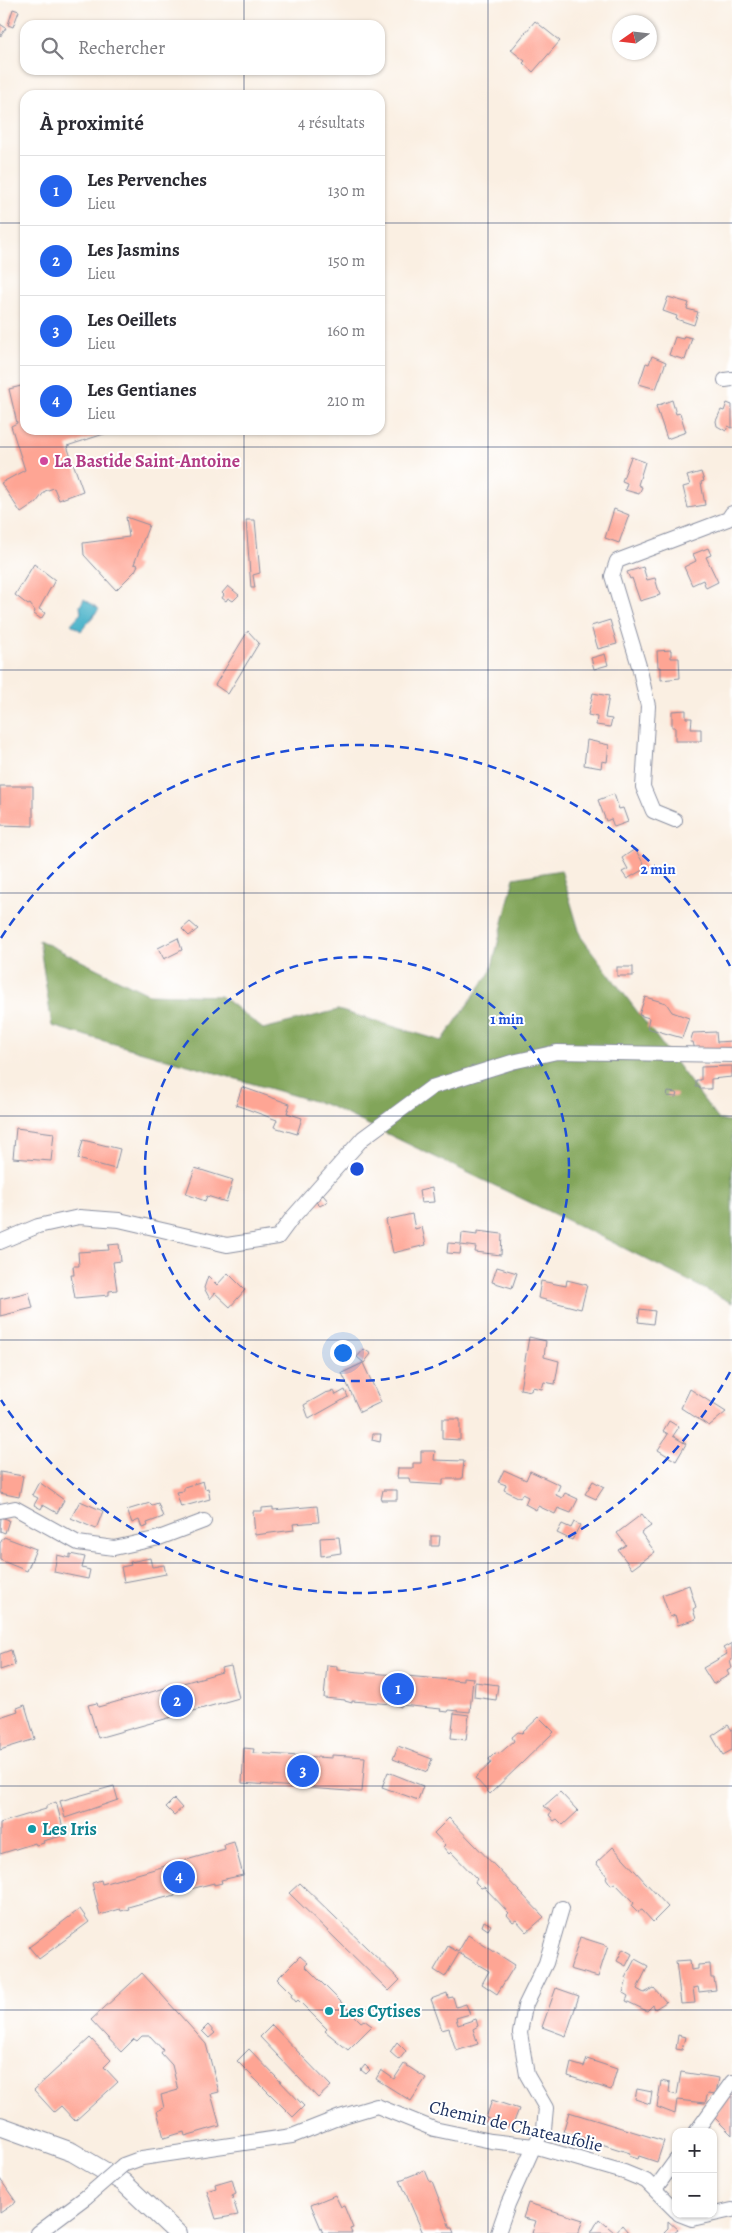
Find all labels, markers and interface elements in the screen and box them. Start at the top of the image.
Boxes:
north arrow [612,15,657,60]
search box [20,20,385,75]
icon: search [38,34,66,62]
text: Rechercher [78,35,165,61]
text: À proximité [40,109,144,137]
text: 4 résultats [298,112,365,134]
text: Les Pervenches [87,167,207,193]
text: 1 [53,180,59,202]
text: 130 m [328,180,365,202]
text: Lieu [87,193,115,215]
text: Les Jasmins [87,237,180,263]
text: 2 [52,250,60,272]
text: 150 m [328,250,365,272]
text: Lieu [87,263,115,285]
text: Les Oeillets [87,307,177,333]
text: 3 [53,320,59,342]
text: 160 m [327,320,365,342]
text: Lieu [87,333,115,355]
text: Les Gentianes [87,377,197,403]
text: 4 [52,390,60,412]
text: 210 m [327,390,365,412]
text: Lieu [87,403,115,425]
place label: La Bastide Saint-Antoine [54,449,240,473]
marker: La Bastide Saint-Antoine [38,455,50,467]
text: 2 min [640,859,676,879]
text: 1 min [490,1009,524,1029]
centre of rings [348,1160,366,1178]
your location [330,1340,356,1366]
pin: 1 [382,1670,414,1708]
pin: 2 [161,1682,193,1720]
pin: 3 [287,1752,319,1790]
place label: Les Iris [42,1817,97,1841]
marker: Les Iris [26,1823,38,1835]
pin: 4 [163,1858,195,1896]
place label: Les Cytises [339,1999,421,2023]
marker: Les Cytises [323,2005,335,2017]
street label: Chemin de Chateaufolie [427,2094,605,2158]
map controls [672,2128,717,2218]
button: + [672,2128,717,2173]
button: − [672,2173,717,2218]

